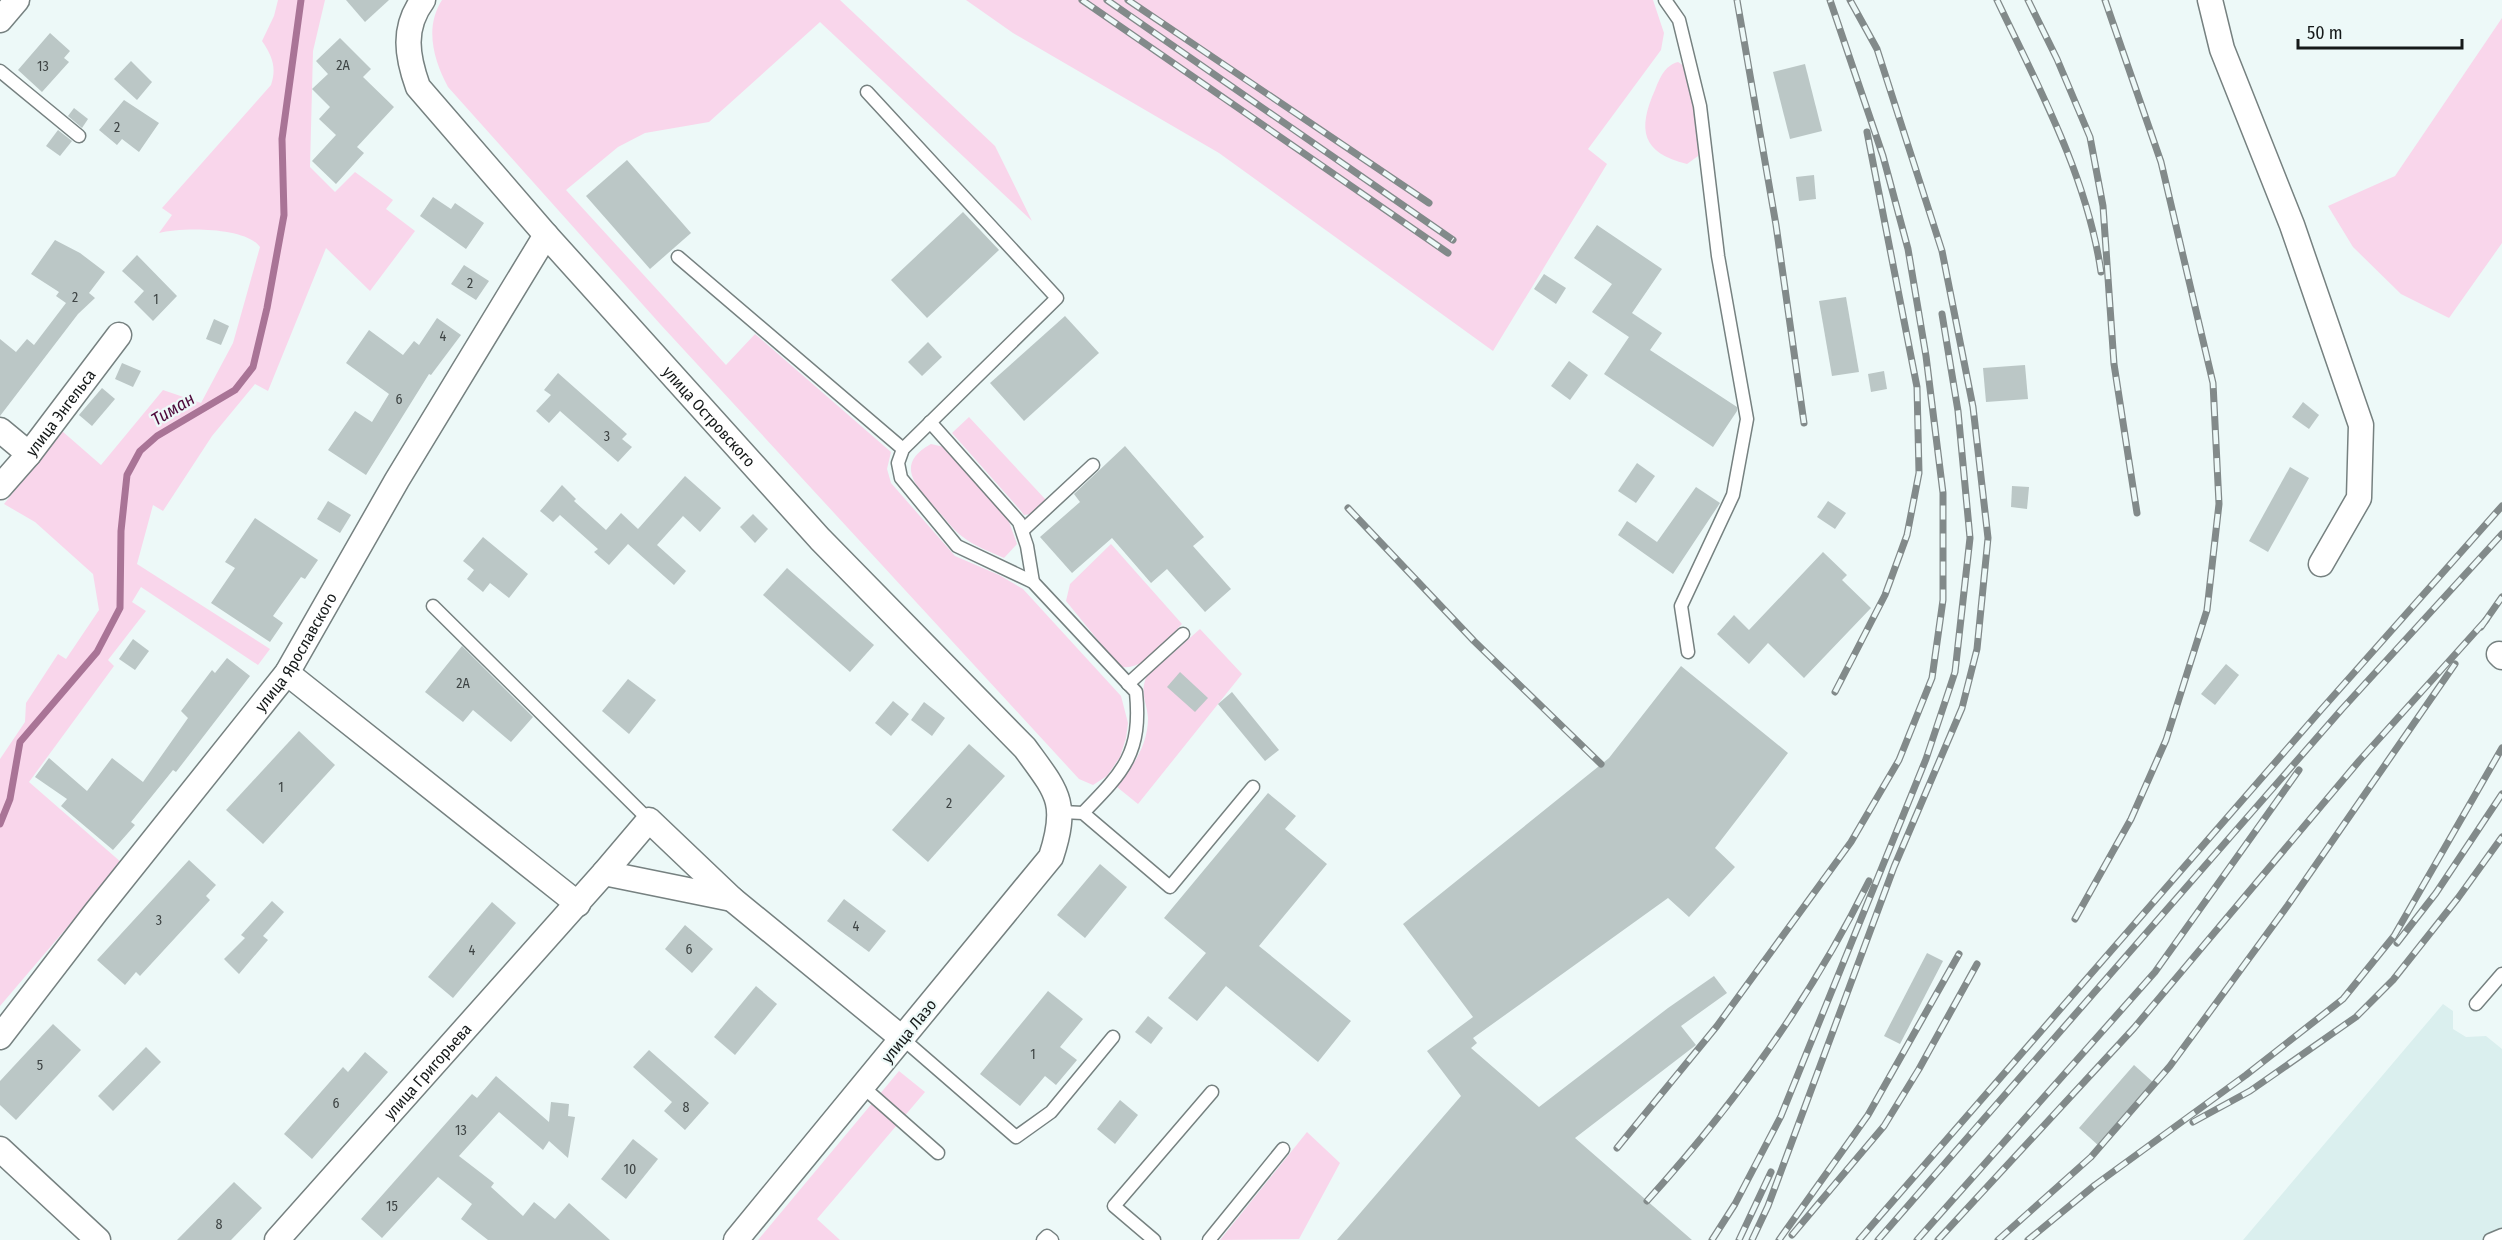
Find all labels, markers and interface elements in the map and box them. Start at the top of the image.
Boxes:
scale bar [2298,12,2462,50]
text: 50 m [2307,22,2343,44]
house number: 2А [336,57,350,74]
house number: 13 [37,58,49,75]
house number: 2 [114,119,120,136]
house number: 2 [467,275,473,292]
house number: 2 [72,289,78,306]
house number: 1 [153,291,159,308]
house number: 4 [440,328,447,345]
street label: улица Островского [659,362,760,470]
street label: улица Энгельса [21,365,99,460]
water label: Тиман [147,388,199,430]
house number: 6 [396,391,403,408]
house number: 3 [604,428,610,445]
street label: улица Ярославского [251,589,340,715]
house number: 2А [456,675,470,692]
house number: 1 [278,779,284,796]
house number: 2 [946,795,952,812]
house number: 3 [156,912,162,929]
house number: 4 [853,918,860,935]
house number: 6 [686,941,693,958]
house number: 4 [469,942,476,959]
street label: улица Лазо [878,995,940,1067]
street label: улица Григорьева [380,1019,475,1123]
house number: 1 [1030,1046,1036,1063]
house number: 5 [37,1057,43,1074]
house number: 6 [333,1095,340,1112]
house number: 8 [683,1099,690,1116]
house number: 13 [455,1122,467,1139]
house number: 10 [624,1161,636,1178]
house number: 15 [386,1198,398,1215]
house number: 8 [216,1216,223,1233]

